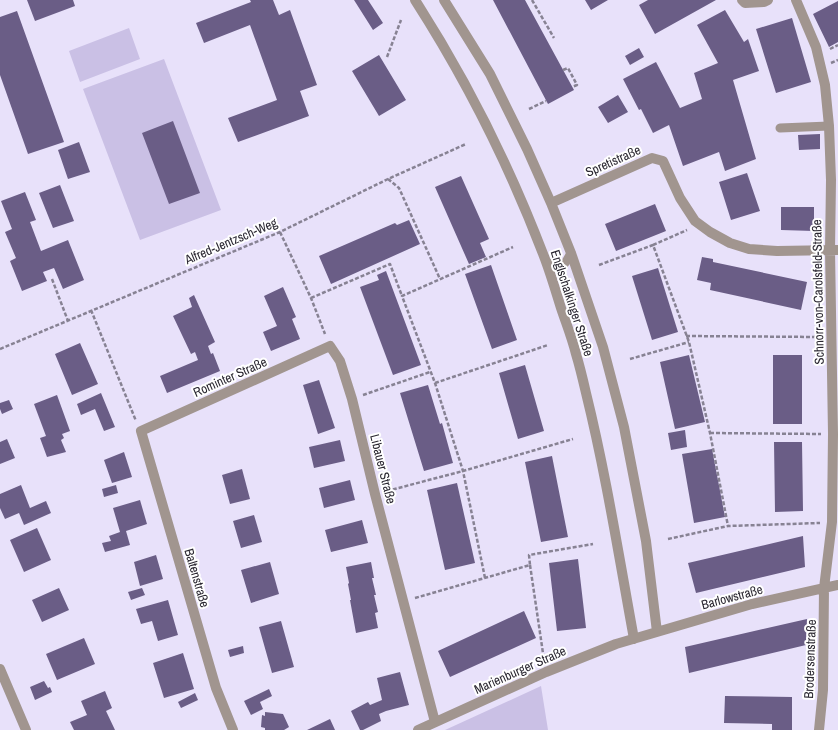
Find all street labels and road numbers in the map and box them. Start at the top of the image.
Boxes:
street label: Spretistraße [583,141,643,181]
street label: Alfred-Jentzsch-Weg [181,214,280,269]
street label: Schnorr-von-Carolsfeld-Straße [808,219,828,365]
street label: Englschalkinger Straße [547,248,597,358]
street label: Rominter Straße [191,353,270,401]
street label: Libauer Straße [366,432,400,506]
street label: Baltenstraße [180,547,214,609]
street label: Barlowstraße [699,581,765,613]
street label: Brodersenstraße [800,619,820,699]
street label: Marienburger Straße [471,642,569,698]

